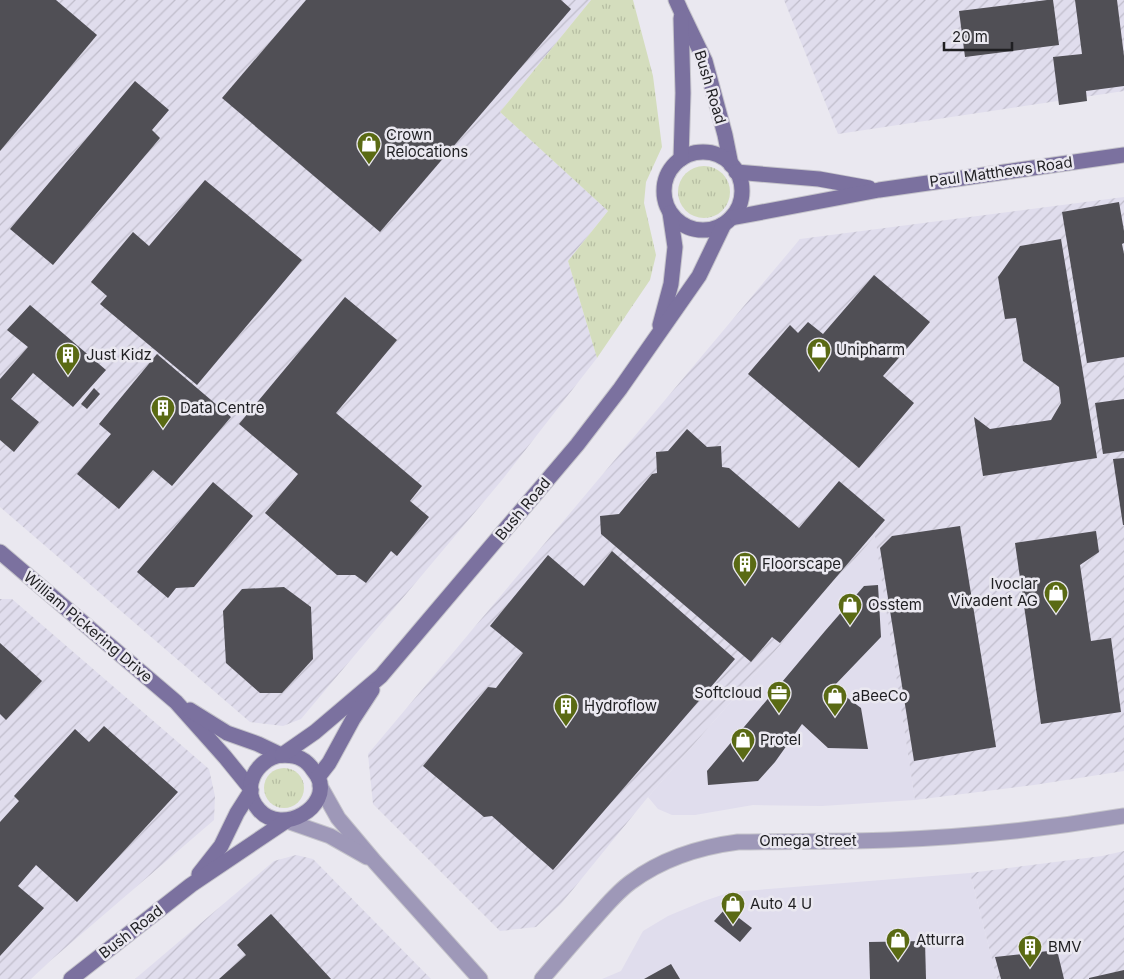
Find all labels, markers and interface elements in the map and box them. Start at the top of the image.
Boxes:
scale bar [944,20,1012,52]
text: 20 m [952,27,988,46]
street label: Bush Road [690,48,731,126]
place label: Crown Relocations [386,125,468,161]
shop icon: Crown Relocations [356,131,382,165]
street label: Paul Matthews Road [928,152,1074,191]
shop icon: Unipharm [806,337,832,371]
place label: Unipharm [836,340,905,359]
building icon: Just Kidz [55,342,81,376]
place label: Just Kidz [86,345,152,364]
building icon: Data Centre [150,395,176,429]
place label: Data Centre [180,398,265,417]
street label: Bush Road [491,474,554,544]
building icon: Floorscape [732,551,758,585]
place label: Floorscape [762,554,841,573]
street label: William Pickering Drive [20,567,157,686]
place label: Ivoclar Vivadent AG [950,574,1038,610]
shop icon: Ivoclar Vivadent AG [1043,580,1069,614]
shop icon: Osstem [837,592,863,626]
place label: Osstem [868,595,922,614]
office icon: Softcloud [766,680,792,714]
place label: Softcloud [694,683,762,702]
shop icon: aBeeCo [822,683,848,717]
place label: aBeeCo [852,686,908,705]
building icon: Hydroflow [553,693,579,727]
place label: Hydroflow [584,696,657,715]
shop icon: Protel [730,727,756,761]
place label: Protel [760,730,801,749]
street label: Omega Street [759,831,857,850]
shop icon: Auto 4 U [720,891,746,925]
place label: Auto 4 U [750,894,812,913]
street label: Bush Road [95,901,166,962]
shop icon: Atturra [885,927,911,961]
place label: Atturra [916,930,964,949]
building icon: BMV [1017,934,1043,968]
place label: BMV [1048,937,1082,956]

